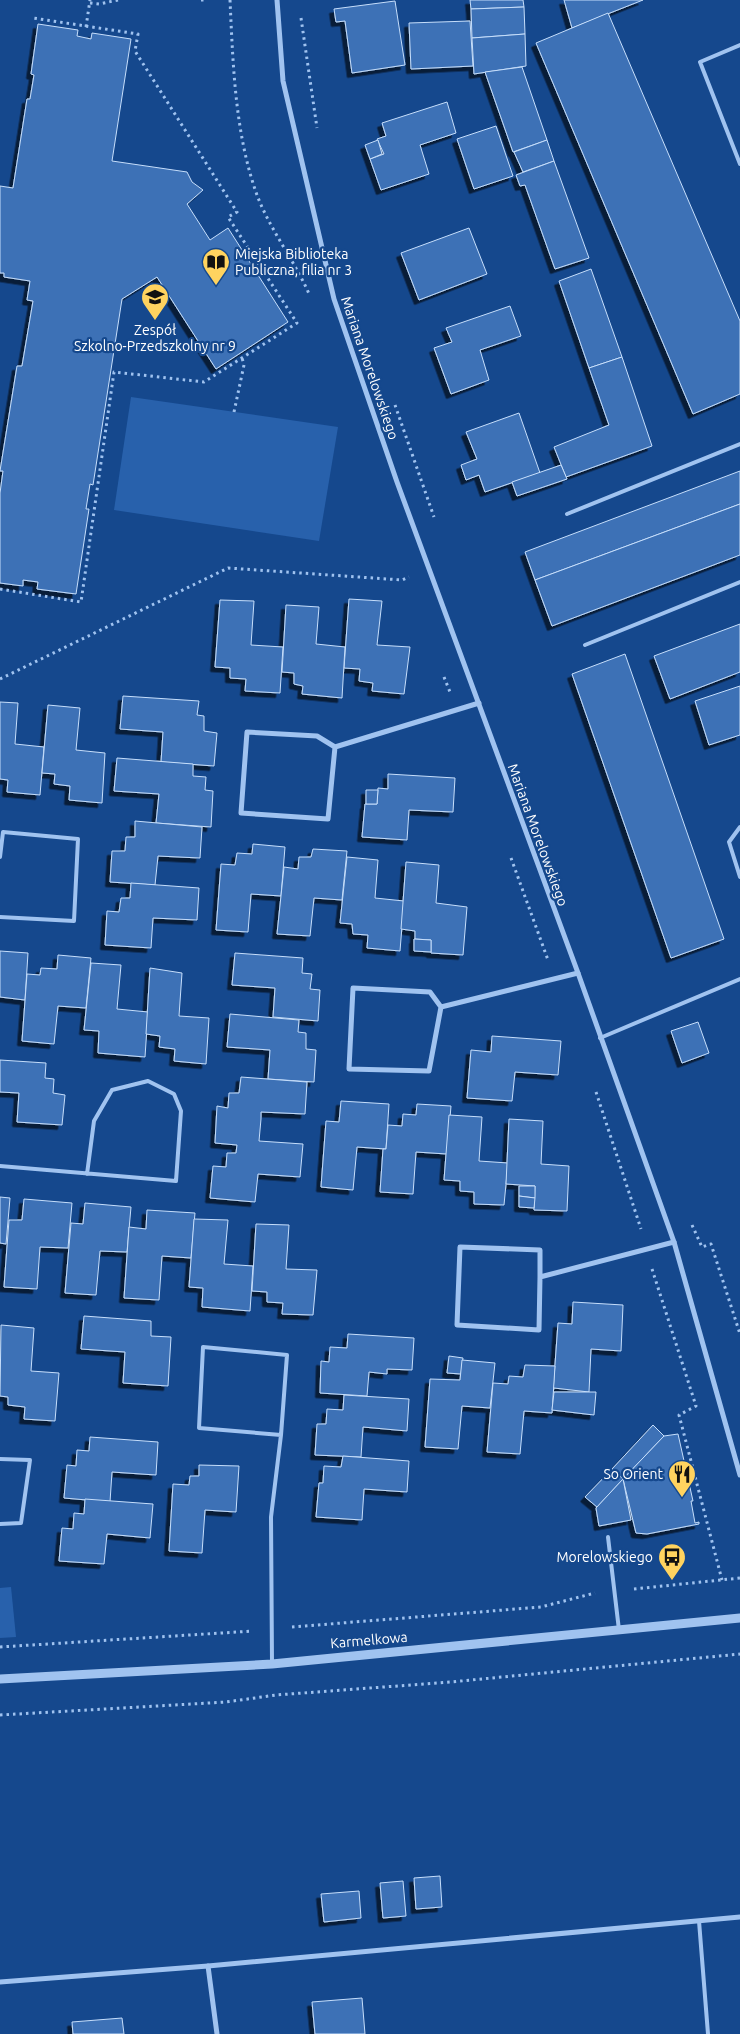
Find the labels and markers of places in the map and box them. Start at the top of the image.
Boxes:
place label: Miejska Biblioteka Publiczna, filia nr 3 [235,246,352,278]
library icon: Miejska Biblioteka Publiczna, filia nr 3 [201,247,231,286]
school or university icon: Zespół Szkolno-Przedszkolny nr 9 [140,282,170,321]
place label: Zespół Szkolno-Przedszkolny nr 9 [74,322,236,354]
restaurant icon: So Orient [667,1459,697,1498]
place label: So Orient [603,1466,663,1482]
bus stop icon: Morelowskiego [657,1542,687,1581]
place label: Morelowskiego [556,1549,653,1565]

